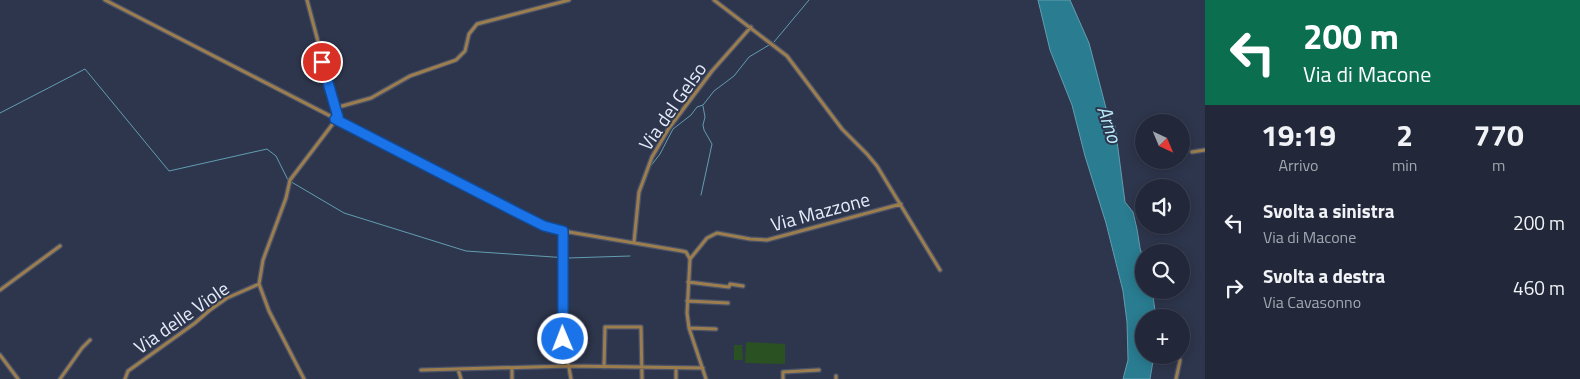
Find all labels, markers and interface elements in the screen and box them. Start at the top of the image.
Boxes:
text: 200 m [1303,9,1399,63]
icon: left [1220,20,1285,85]
pin [301,41,343,83]
icon: arrive [308,48,336,76]
street label: Via del Gelso [631,56,713,156]
text: Via di Macone [1303,57,1431,91]
water label: Arno [1090,101,1131,148]
text: 19:19 [1261,112,1336,158]
text: 2 [1396,112,1413,158]
text: 770 [1474,112,1524,158]
north arrow [1135,114,1190,169]
map controls [1135,114,1190,364]
text: Arrivo [1278,153,1319,177]
text: min [1392,153,1417,177]
text: m [1492,153,1505,177]
button: sound [1135,179,1190,234]
street label: Via Mazzone [767,184,873,238]
text: Svolta a sinistra [1263,196,1394,225]
text: 200 m [1513,208,1565,237]
icon: left [1220,209,1248,237]
text: Via di Macone [1263,225,1356,249]
button: search [1135,244,1190,299]
text: Svolta a destra [1263,261,1385,290]
street label: Via delle Viole [127,273,235,361]
text: 460 m [1513,273,1565,302]
icon: right [1220,274,1248,302]
text: Via Cavasonno [1263,290,1361,314]
button: + [1135,309,1190,364]
position arrow [536,312,588,364]

